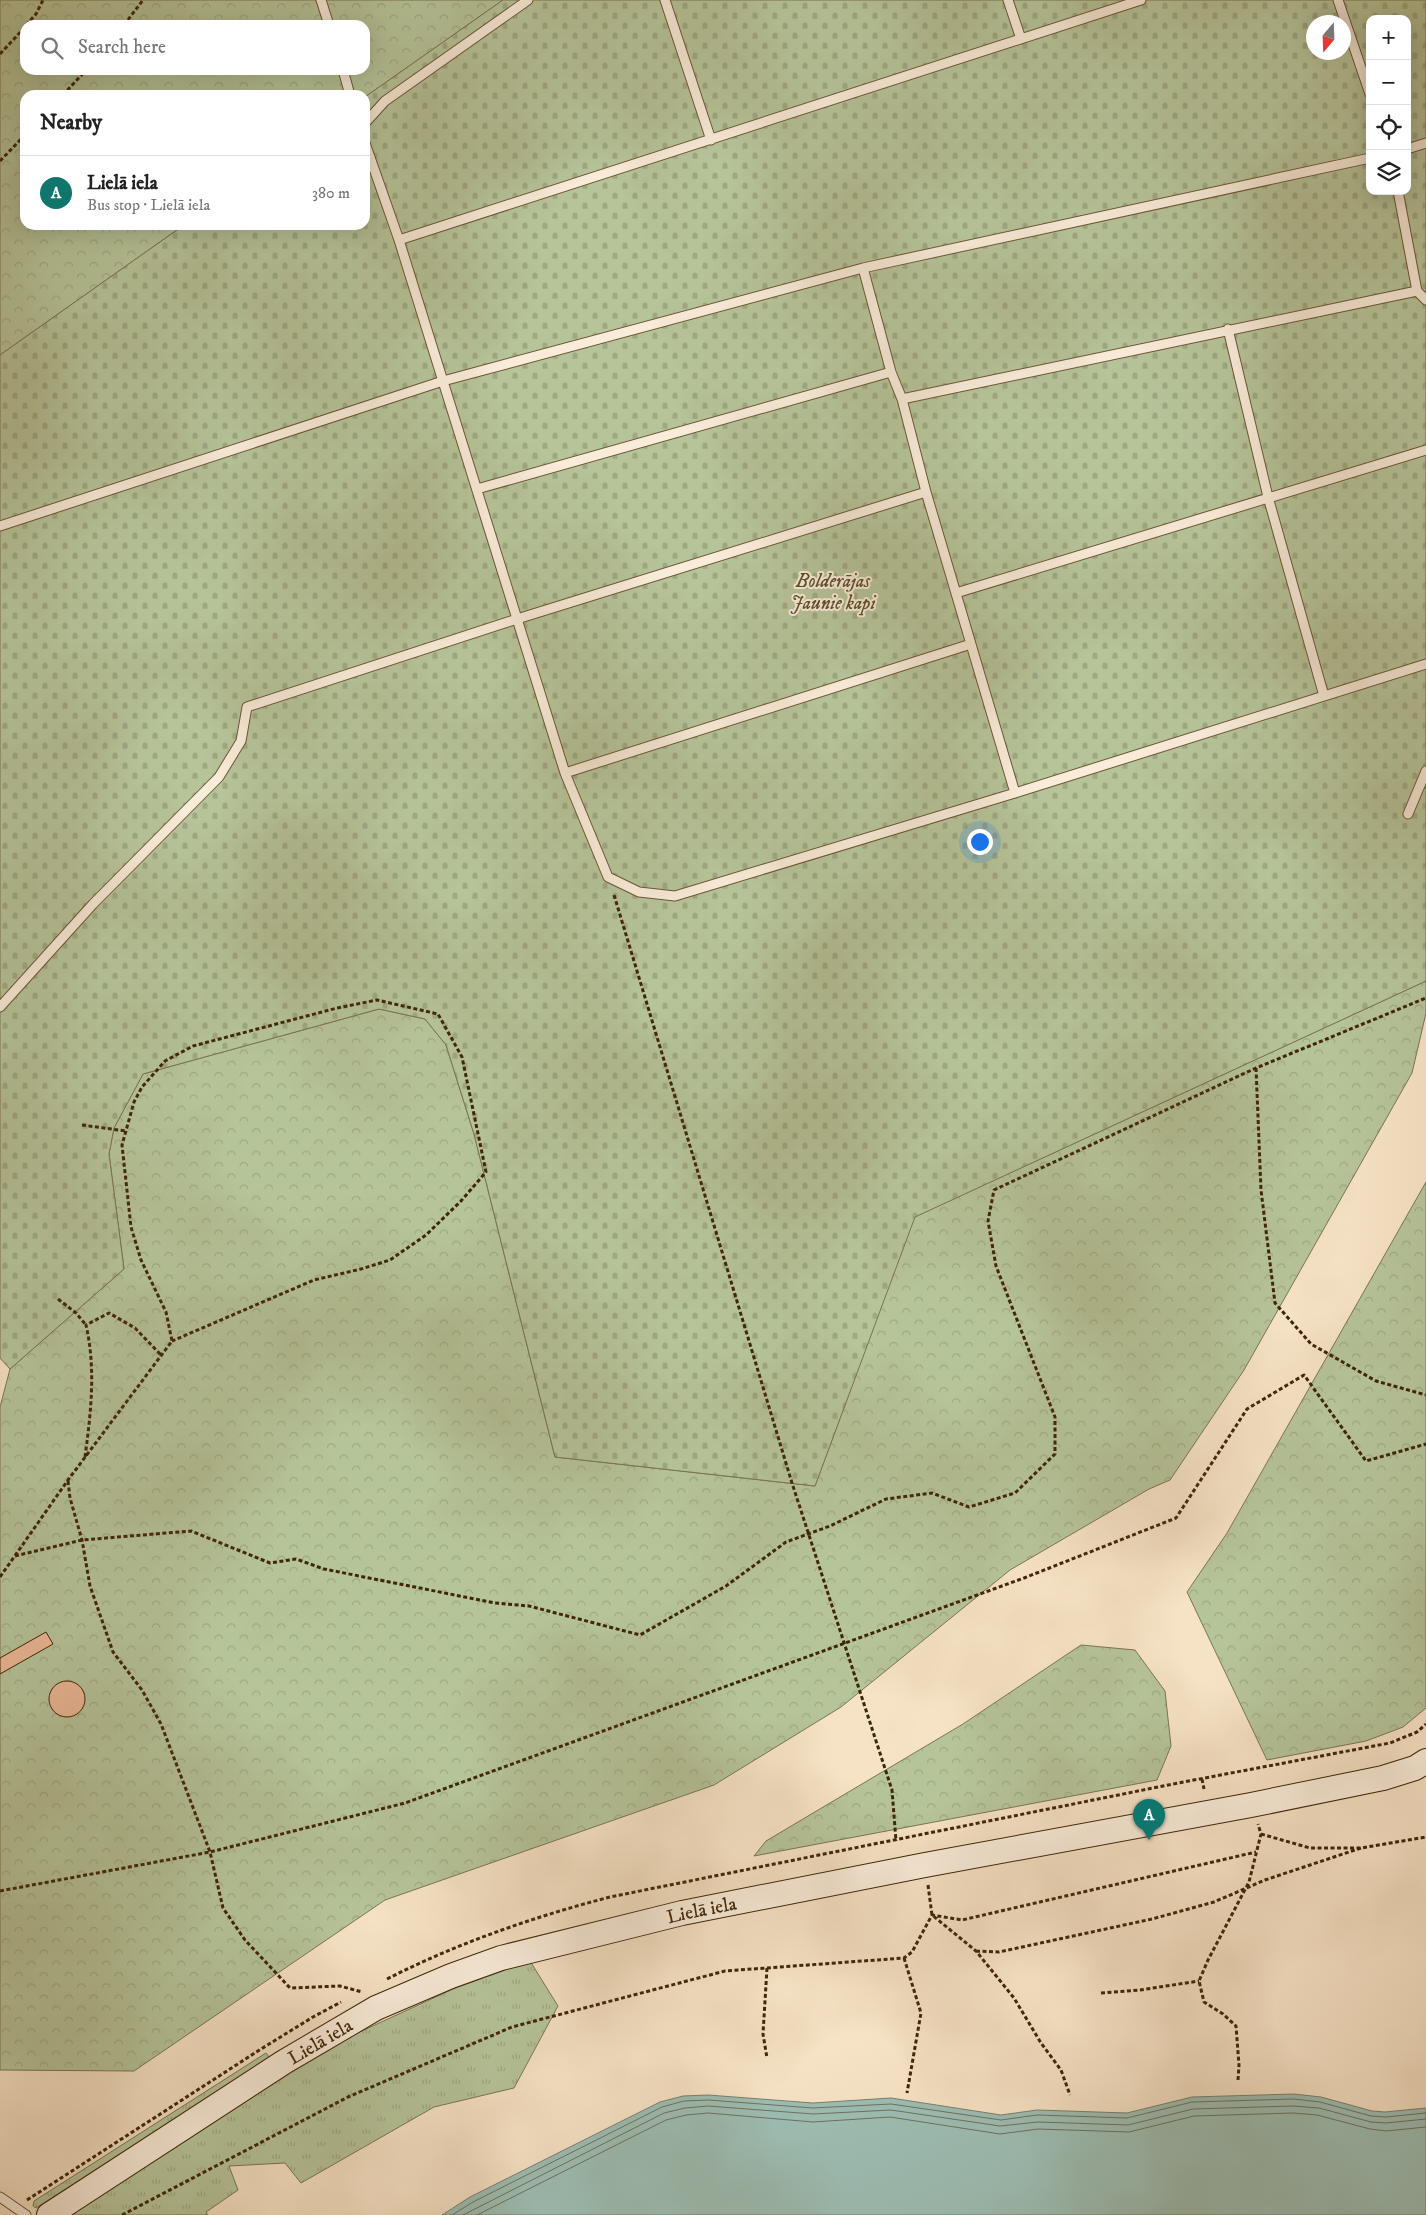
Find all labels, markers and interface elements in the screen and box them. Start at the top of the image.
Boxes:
north arrow [1306,15,1351,60]
map controls [1366,15,1411,195]
button: + [1366,15,1411,60]
search box [20,20,370,75]
icon: search [38,34,66,62]
text: Search here [78,36,166,59]
button: − [1366,60,1411,105]
button: locate [1366,105,1411,150]
text: Nearby [40,110,102,136]
button: layers [1366,150,1411,195]
text: Lielā iela [87,172,158,195]
text: A [51,183,61,203]
text: 380 m [312,183,350,203]
text: Bus stop · Lielā iela [87,195,210,215]
park label: Bolderājas Jaunie kapi [790,570,877,616]
your location [967,829,993,855]
pin: A [1133,1799,1165,1840]
street label: Lielā iela [664,1892,739,1929]
street label: Lielā iela [284,2014,357,2070]

